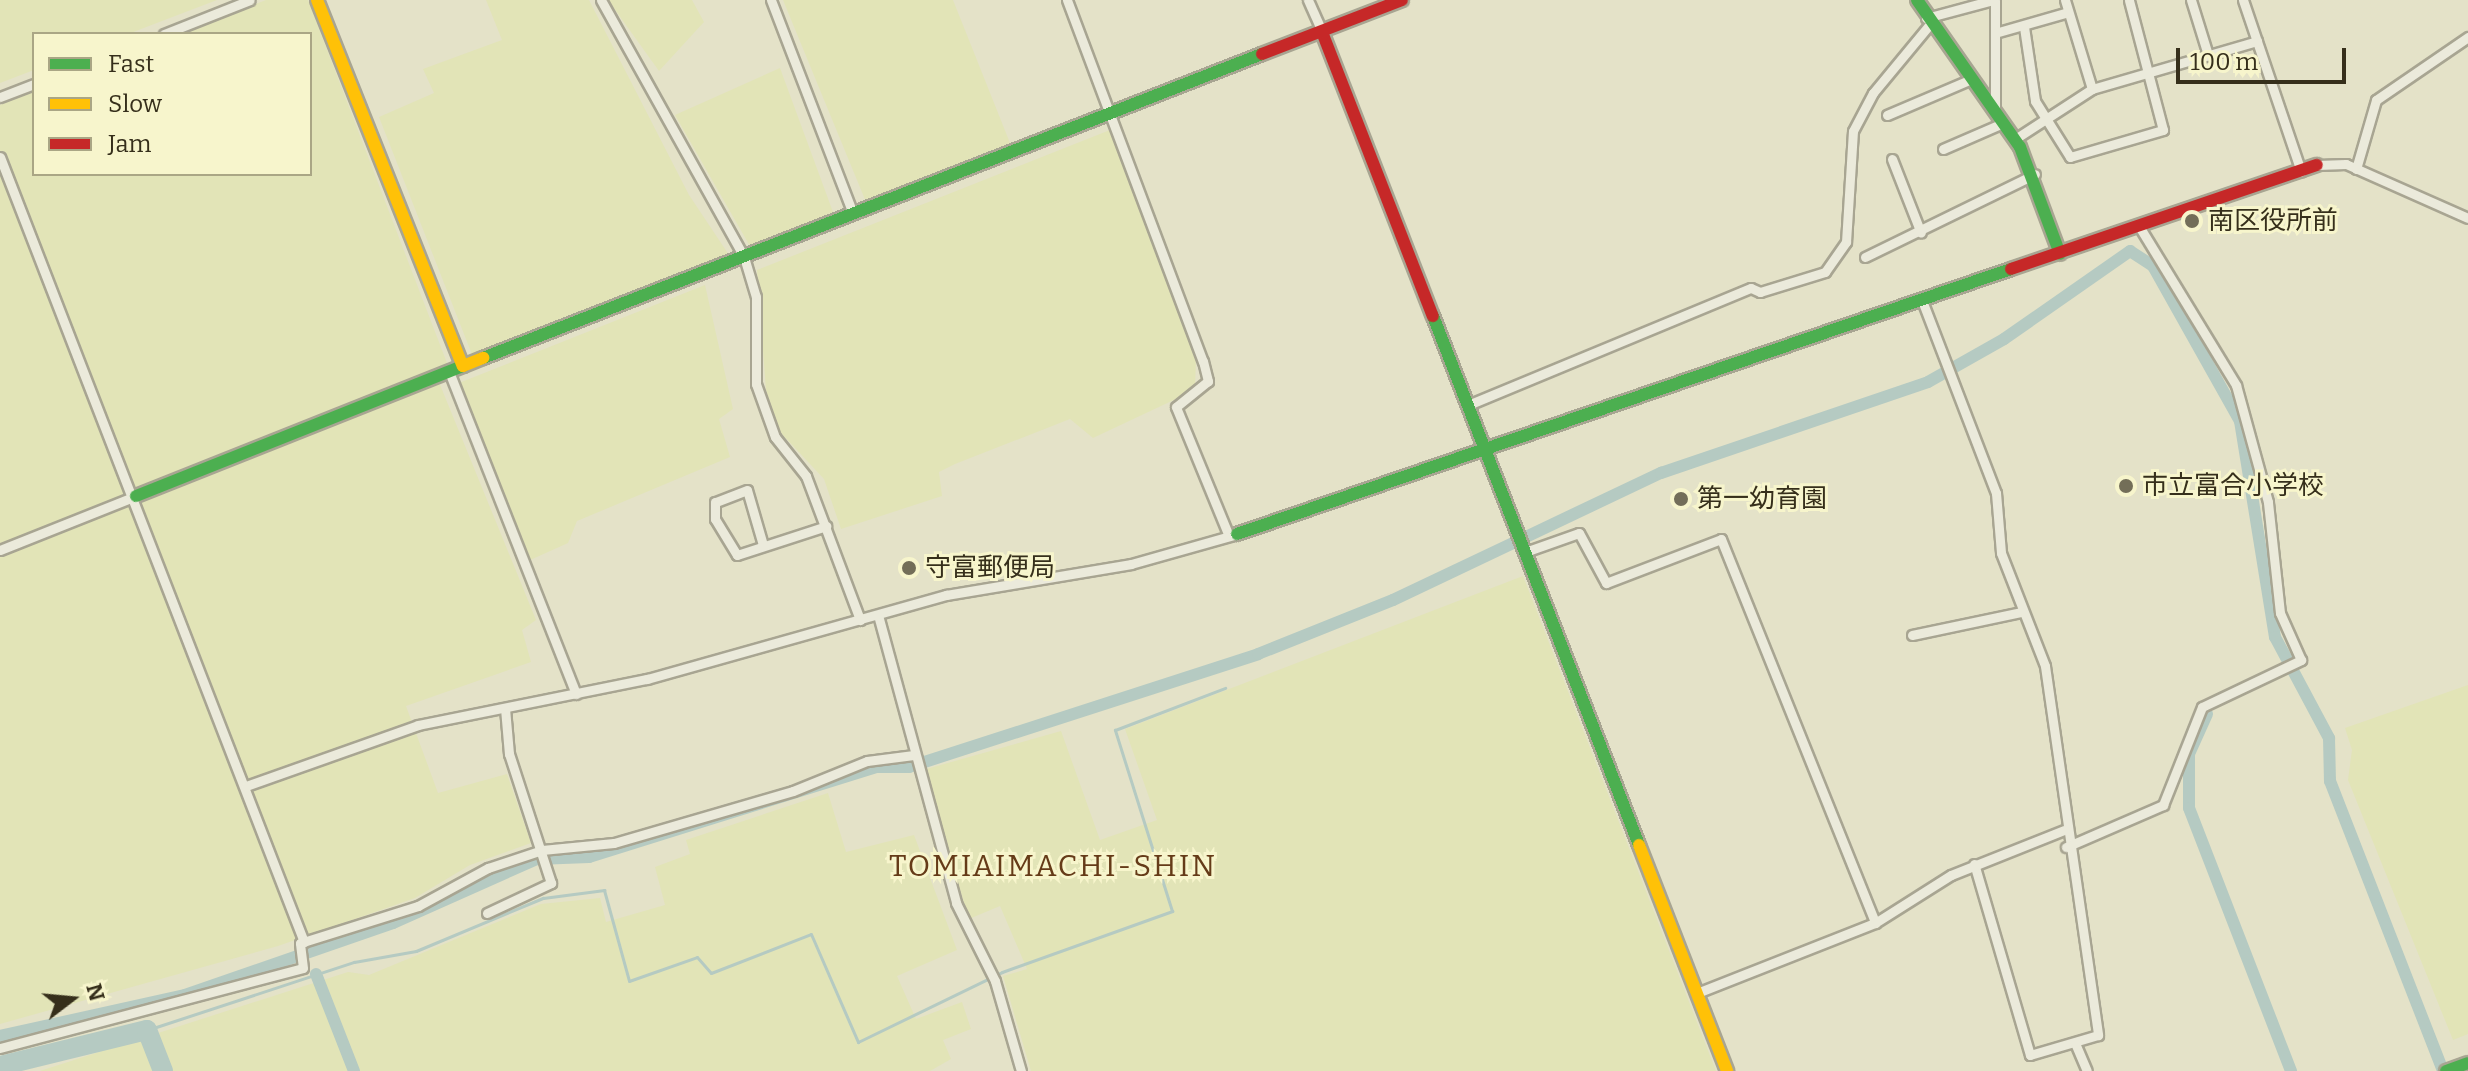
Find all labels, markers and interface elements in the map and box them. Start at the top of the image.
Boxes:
legend [32,32,312,176]
scale bar [2180,32,2350,82]
text: 100 m [2190,48,2258,76]
text: Fast [108,50,154,78]
text: Slow [108,90,162,118]
text: Jam [108,130,151,158]
place label: 南区役所前 [2208,205,2338,237]
marker: 南区役所前 [2183,212,2201,230]
place label: 市立富合小学校 [2142,470,2324,502]
marker: 市立富合小学校 [2117,477,2135,495]
place label: 第一幼育園 [1697,483,1827,515]
marker: 第一幼育園 [1672,490,1690,508]
place label: 守富郵便局 [925,552,1055,584]
marker: 守富郵便局 [900,559,918,577]
district label: TOMIAIMACHI-SHIN [889,848,1217,884]
north arrow [32,959,112,1039]
text: N [80,980,111,1004]

